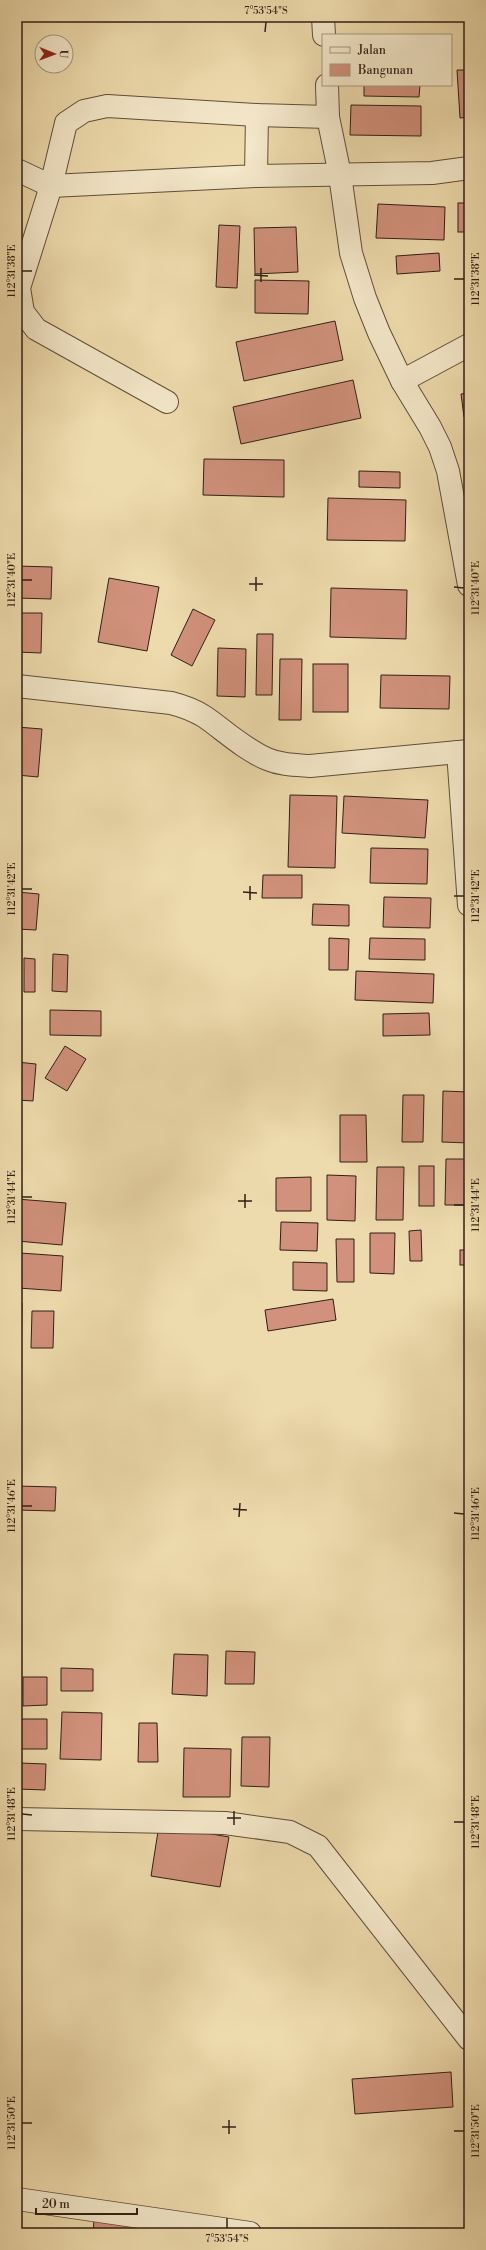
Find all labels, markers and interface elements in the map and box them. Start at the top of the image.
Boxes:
text: 7°53'54"S [244,5,288,17]
north arrow [34,34,74,74]
legend [322,34,452,86]
text: Jalan [357,43,386,58]
text: U [56,50,70,59]
text: Bangunan [357,63,413,78]
text: 112°31'38"E [6,245,18,297]
text: 112°31'38"E [470,253,482,305]
text: 112°31'40"E [6,553,18,607]
text: 112°31'40"E [470,561,482,615]
text: 112°31'42"E [6,863,18,915]
text: 112°31'42"E [470,870,482,922]
text: 112°31'44"E [6,1170,18,1224]
text: 112°31'44"E [470,1178,482,1232]
text: 112°31'46"E [6,1479,18,1533]
text: 112°31'46"E [470,1487,482,1541]
text: 112°31'48"E [6,1787,18,1841]
text: 112°31'48"E [470,1795,482,1849]
text: 112°31'50"E [6,2096,18,2150]
text: 112°31'50"E [470,2104,482,2158]
scale bar [36,2190,137,2216]
text: 20 m [42,2197,70,2212]
text: 7°53'54"S [205,2233,249,2245]

